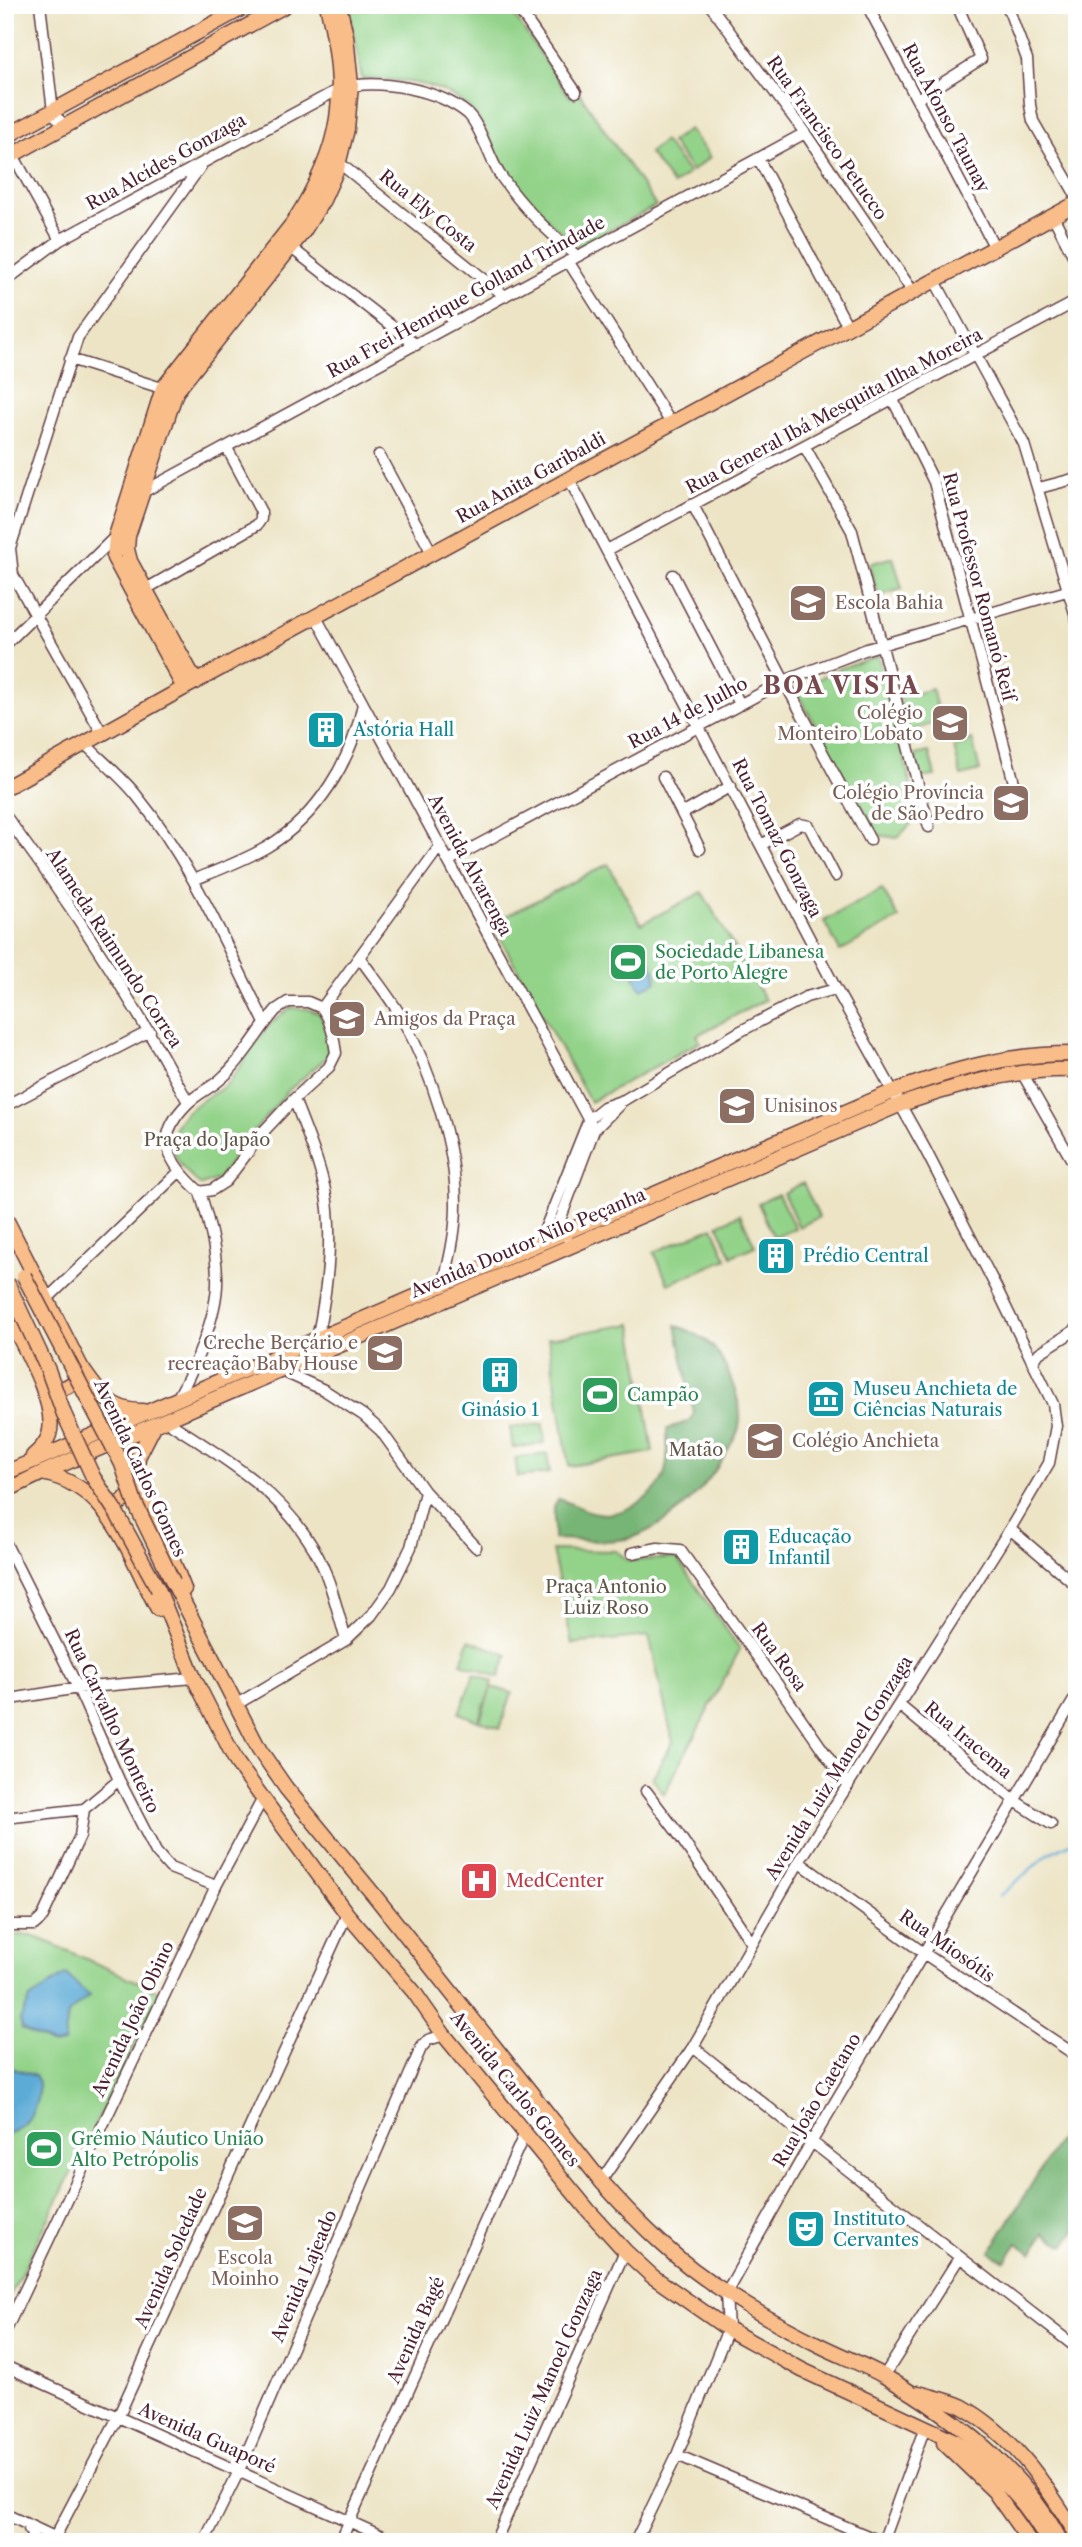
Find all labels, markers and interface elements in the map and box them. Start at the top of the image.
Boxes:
street label: Rua Afonso Taunay [897,40,995,197]
street label: Rua Francisco Petucco [762,52,892,224]
street label: Rua Alcídes Gonzaga [82,109,250,215]
street label: Rua Ely Costa [375,165,481,257]
street label: Rua Frei Henrique Golland Trindade [323,211,609,383]
street label: Rua General Ibá Mesquita Ilha Moreira [682,323,987,499]
street label: Rua Anita Garibaldi [452,428,610,528]
street label: Rua Professor Romanó Reif [938,470,1021,706]
school or university icon: Escola Bahia [787,582,829,624]
place label: Escola Bahia [835,592,944,614]
district label: BOA VISTA [763,671,921,700]
street label: Rua 14 de Julho [625,672,751,754]
place label: Colégio Monteiro Lobato [777,702,923,745]
school or university icon: Colégio Monteiro Lobato [929,702,971,744]
building icon: Astória Hall [305,709,347,751]
place label: Astória Hall [352,719,454,741]
street label: Rua Tomaz Gonzaga [727,755,827,922]
place label: Colégio Província de São Pedro [832,782,984,825]
school or university icon: Colégio Província de São Pedro [990,782,1032,824]
street label: Avenida Alvarenga [423,789,517,940]
street label: Alameda Raimundo Correa [41,843,187,1052]
sports icon: Sociedade Libanesa de Porto Alegre [607,941,649,983]
place label: Sociedade Libanesa de Porto Alegre [655,941,825,984]
school or university icon: Amigos da Praça [326,998,368,1040]
place label: Amigos da Praça [373,1008,516,1030]
school or university icon: Unisinos [716,1085,758,1127]
place label: Unisinos [764,1095,838,1117]
park label: Praça do Japão [144,1129,270,1151]
street label: Avenida Doutor Nilo Peçanha [406,1183,649,1303]
building icon: Prédio Central [755,1235,797,1277]
place label: Prédio Central [803,1245,929,1267]
place label: Creche Berçário e recreação Baby House [167,1332,358,1375]
school or university icon: Creche Berçário e recreação Baby House [364,1332,406,1374]
building icon: Ginásio 1 [479,1354,521,1396]
sports icon: Campão [579,1374,621,1416]
street label: Avenida Carlos Gomes [89,1375,191,1560]
museum icon: Museu Anchieta de Ciências Naturais [805,1378,847,1420]
place label: Museu Anchieta de Ciências Naturais [853,1378,1017,1421]
place label: Campão [627,1384,699,1406]
place label: Ginásio 1 [461,1399,539,1421]
school or university icon: Colégio Anchieta [744,1420,786,1462]
place label: Colégio Anchieta [792,1430,940,1452]
park label: Matão [669,1439,723,1461]
building icon: Educação Infantil [720,1526,762,1568]
place label: Educação Infantil [768,1526,852,1569]
park label: Praça Antonio Luiz Roso [545,1576,667,1619]
street label: Rua Rosa [747,1618,812,1696]
street label: Rua Carvalho Monteiro [60,1625,164,1817]
street label: Avenida Luiz Manoel Gonzaga [760,1651,918,1885]
street label: Rua Iracema [920,1697,1017,1783]
hospital icon: MedCenter [458,1860,500,1902]
place label: MedCenter [506,1870,604,1892]
street label: Rua Miosótis [895,1905,999,1987]
street label: Avenida João Obino [87,1938,179,2101]
street label: Avenida Carlos Gomes [445,2006,584,2171]
street label: Rua João Caetano [768,2029,866,2171]
sports icon: Grêmio Náutico União Alto Petrópolis [23,2128,65,2170]
place label: Grêmio Náutico União Alto Petrópolis [70,2128,264,2171]
street label: Avenida Soledade [130,2184,212,2333]
school or university icon: Escola Moinho [224,2202,266,2244]
street label: Avenida Lajeado [266,2207,342,2346]
theatre icon: Instituto Cervantes [785,2208,827,2250]
place label: Instituto Cervantes [833,2208,919,2251]
place label: Escola Moinho [211,2247,279,2290]
street label: Avenida Luiz Manoel Gonzaga [481,2265,607,2513]
street label: Avenida Bagé [382,2273,449,2388]
street label: Avenida Guaporé [134,2397,279,2478]

